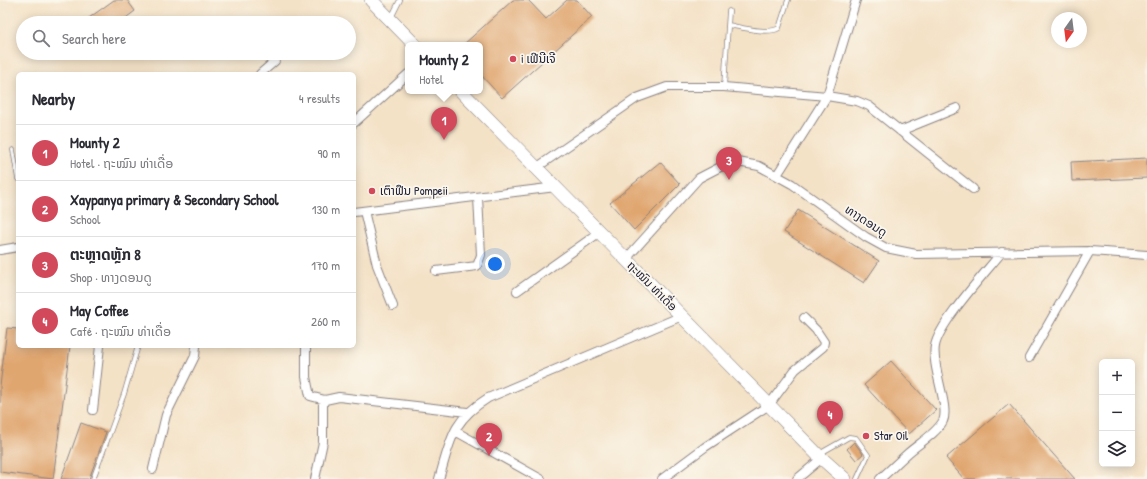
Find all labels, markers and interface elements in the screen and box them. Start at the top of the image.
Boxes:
north arrow [1051,12,1087,48]
search box [16,16,356,60]
icon: search [30,27,52,49]
text: Search here [62,28,126,49]
popup [405,42,483,94]
text: Mounty 2 [419,49,469,70]
place label: i ເຟີນີເຈີ [521,50,556,67]
marker: i ເຟີນີເຈີ [508,54,518,64]
text: Hotel [419,70,444,88]
text: Nearby [32,87,75,110]
text: 4 results [299,89,340,107]
pin: 1 [431,107,457,140]
text: Mounty 2 [70,132,120,153]
text: 1 [43,144,47,162]
text: 90 m [318,144,340,162]
pin: 3 [716,147,742,180]
text: Hotel · ຖະໝົນ ທ່າເດື່ອ [70,154,173,172]
place label: ເຕົາຟືນ Pompeii [380,182,448,199]
marker: ເຕົາຟືນ Pompeii [367,186,377,196]
text: Xaypanya primary & Secondary School [70,189,279,210]
text: 2 [42,200,48,218]
text: 130 m [312,200,340,218]
street label: ທາງດອນດູ [842,201,891,241]
text: School [70,210,100,228]
text: ຕະຫຼາດຫຼັກ 8 [70,244,141,265]
your location [485,254,505,274]
text: 3 [42,256,48,274]
text: 170 m [311,256,340,274]
street label: ຖະໝົນ ທ່າເດື່ອ [623,256,682,315]
text: Shop · ທາງດອນດູ [70,268,152,286]
text: May Coffee [70,300,129,321]
text: 4 [43,312,47,330]
text: 260 m [311,312,340,330]
text: Café · ຖະໝົນ ທ່າເດື່ອ [70,322,171,340]
map controls [1099,359,1135,467]
button: + [1099,359,1135,395]
button: − [1099,395,1135,431]
pin: 4 [817,401,843,434]
pin: 2 [476,423,502,456]
place label: Star Oil [874,427,909,444]
marker: Star Oil [861,431,871,441]
button: layers [1099,431,1135,467]

